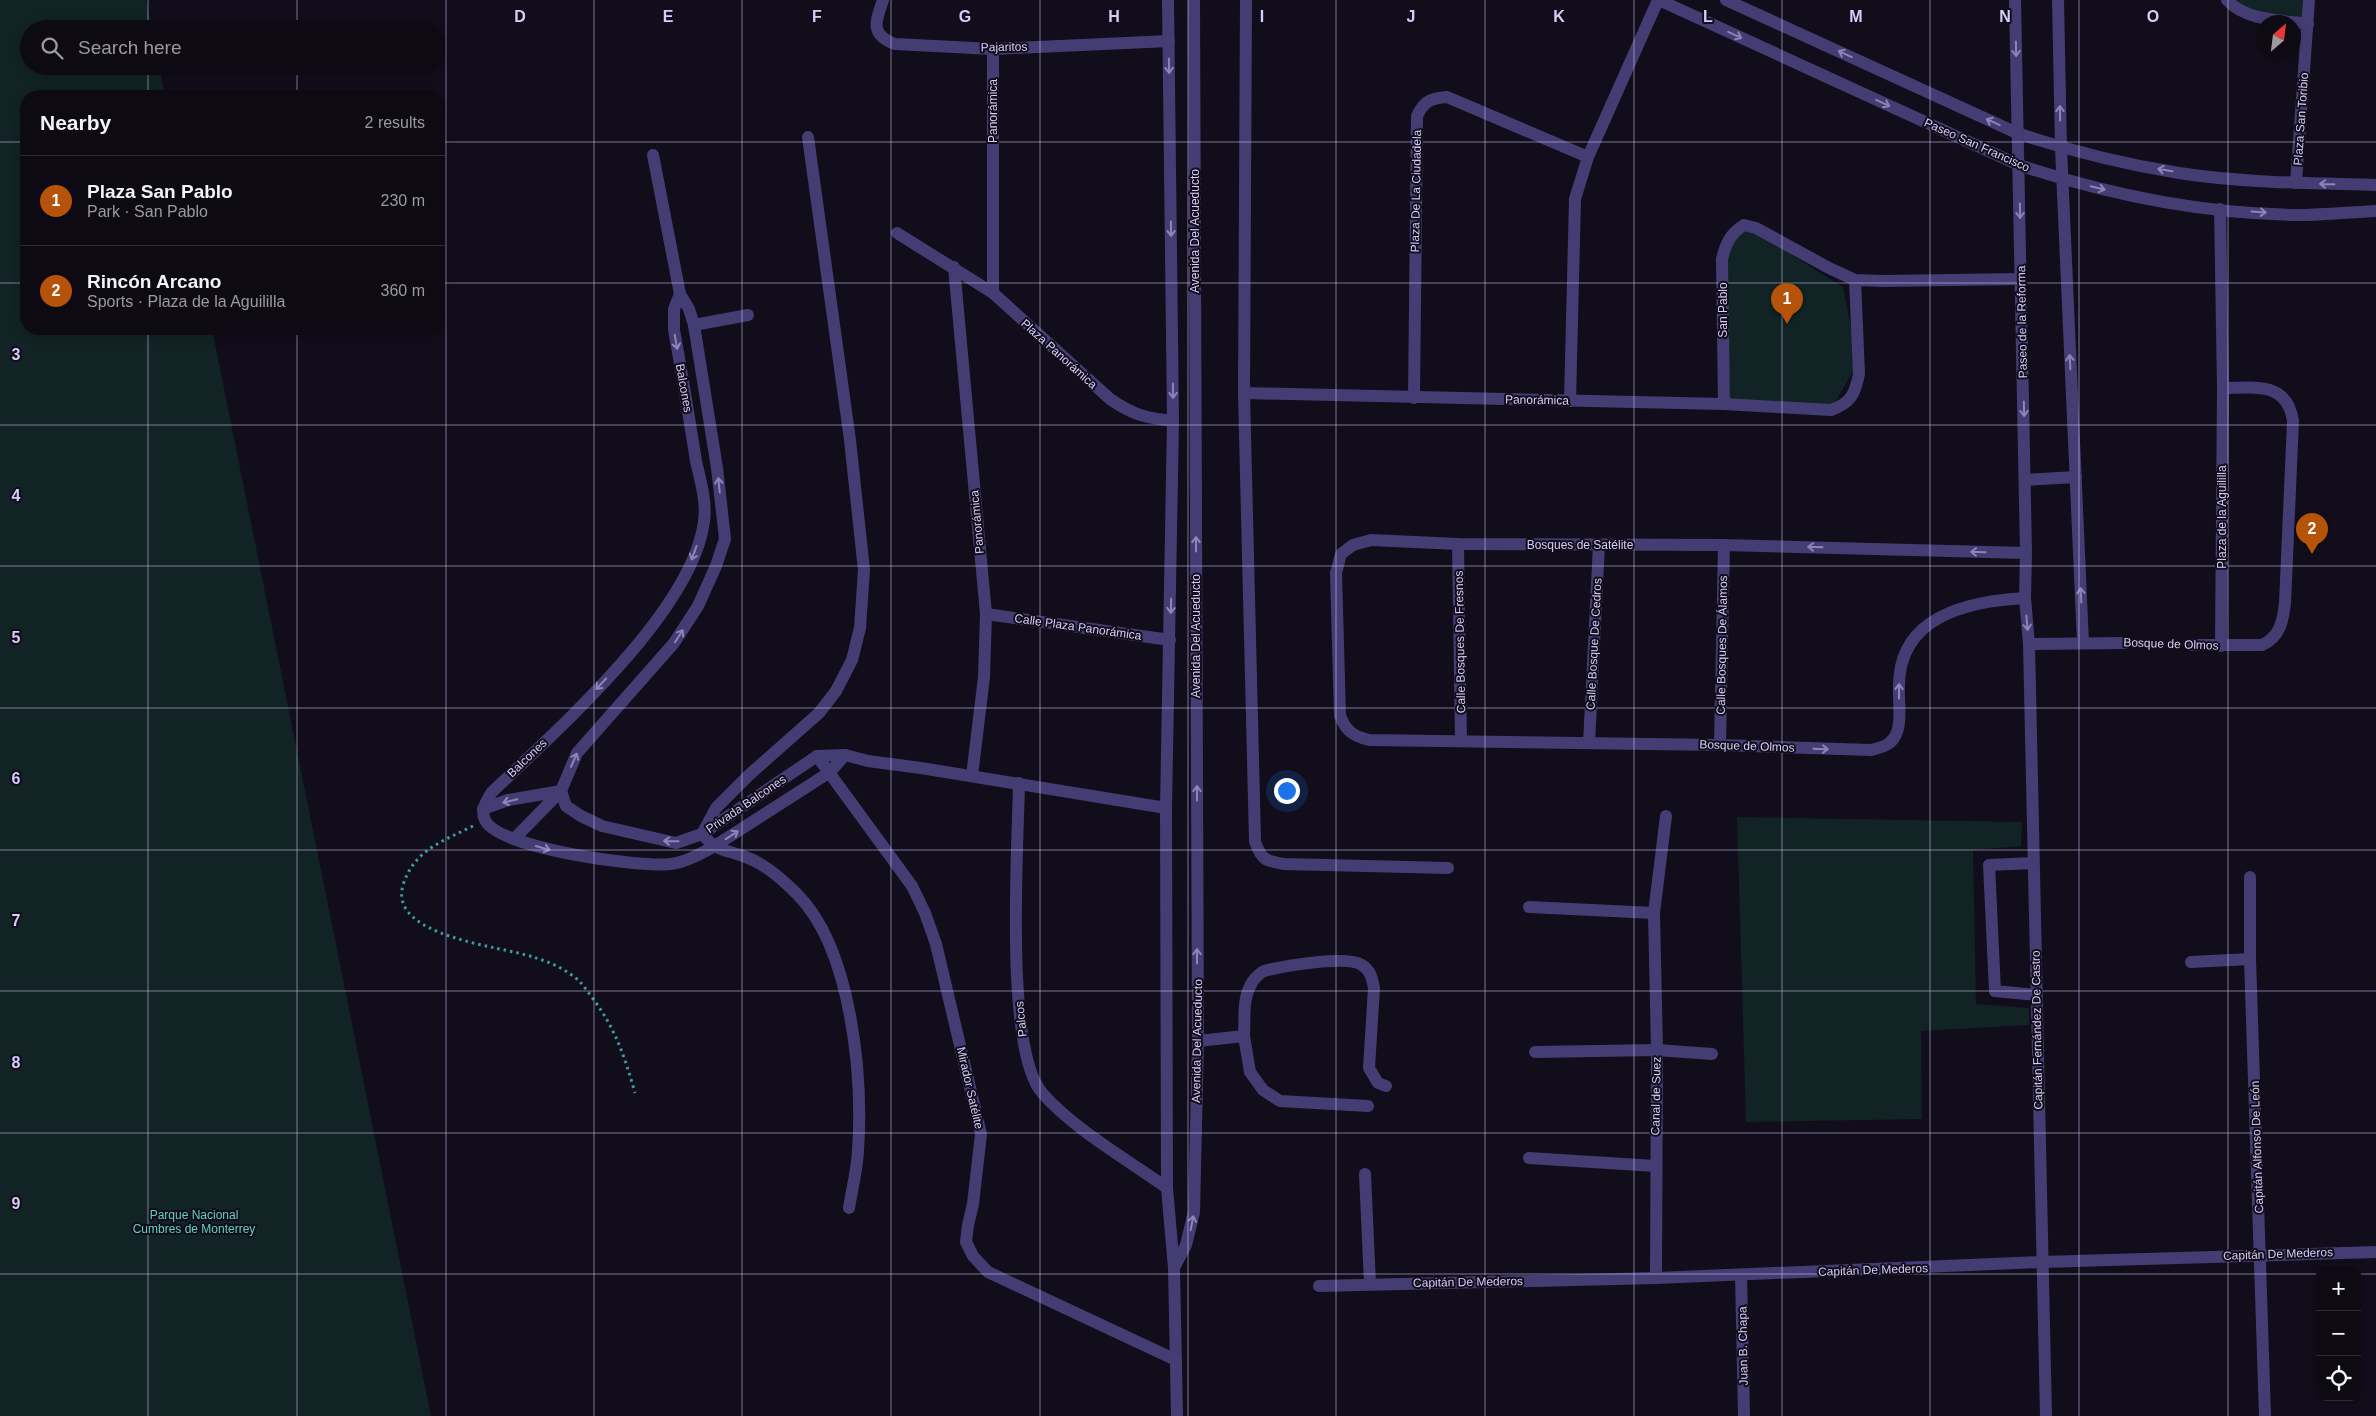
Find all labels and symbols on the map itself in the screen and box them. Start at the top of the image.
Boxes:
text: D [514,8,526,25]
text: E [663,8,674,25]
text: F [812,8,822,25]
text: G [959,8,971,25]
text: H [1108,8,1120,25]
text: I [1260,8,1264,25]
text: J [1407,8,1415,25]
text: K [1553,8,1565,25]
text: L [1703,8,1713,25]
text: M [1849,8,1863,25]
text: N [1999,8,2011,25]
text: O [2147,8,2159,25]
north arrow [2256,15,2301,60]
one-way arrow [1727,31,1742,40]
street label: Pajaritos [981,40,1027,54]
one-way arrow [2011,40,2021,56]
one-way arrow [1838,49,1853,59]
one-way arrow [1164,58,1174,74]
street label: Plaza San Toribio [2291,72,2311,166]
street label: Panorámica [986,79,1000,143]
one-way arrow [1875,98,1890,108]
one-way arrow [2055,105,2065,121]
street label: Paseo San Francisco [1922,115,2032,175]
one-way arrow [1986,116,2001,126]
street label: Plaza De La Ciudadela [1408,129,1424,252]
one-way arrow [2158,165,2174,175]
street label: Avenida Del Acueducto [1188,169,1202,293]
one-way arrow [2320,179,2336,188]
one-way arrow [2090,184,2106,193]
one-way arrow [2015,202,2025,219]
one-way arrow [2250,207,2266,217]
one-way arrow [1166,220,1176,236]
street label: Paseo de la Reforma [2014,265,2030,378]
street label: San Pablo [1716,282,1730,338]
pin: 1 [1771,283,1803,324]
street label: Plaza Panorámica [1018,316,1100,392]
one-way arrow [672,333,682,349]
text: 3 [12,346,21,363]
one-way arrow [2066,355,2075,371]
street label: Balcones [673,362,695,414]
one-way arrow [1168,382,1178,399]
street label: Panorámica [1505,392,1569,408]
one-way arrow [2019,400,2028,416]
street label: Plaza de la Aguililla [2215,465,2229,569]
one-way arrow [714,477,724,493]
text: 4 [12,487,21,504]
street label: Panorámica [967,489,987,555]
pin: 2 [2296,513,2328,554]
one-way arrow [1191,536,1201,552]
street label: Bosques de Satélite [1527,538,1634,552]
one-way arrow [1807,543,1823,552]
one-way arrow [689,545,698,560]
one-way arrow [1970,547,1986,557]
street label: Calle Bosques De Fresnos [1452,571,1468,713]
street label: Avenida Del Acueducto [1189,574,1203,698]
street label: Calle Bosques De Álamos [1713,575,1730,715]
street label: Calle Bosque De Cedros [1584,578,1604,710]
one-way arrow [2076,587,2085,603]
one-way arrow [1166,598,1176,614]
street label: Calle Plaza Panorámica [1014,611,1143,643]
one-way arrow [2022,615,2032,631]
text: 5 [12,629,21,646]
one-way arrow [674,629,684,643]
street label: Bosque de Olmos [2123,635,2219,653]
one-way arrow [595,678,607,691]
one-way arrow [1894,683,1903,699]
street label: Balcones [504,736,550,780]
street label: Bosque de Olmos [1699,737,1795,755]
one-way arrow [1813,744,1829,753]
one-way arrow [570,752,580,767]
text: 6 [12,770,21,787]
street label: Privada Balcones [703,772,789,836]
your location [1274,778,1300,804]
one-way arrow [1192,786,1202,802]
one-way arrow [502,797,518,806]
one-way arrow [724,830,738,840]
one-way arrow [664,836,680,846]
one-way arrow [534,843,550,853]
text: 7 [12,912,21,929]
one-way arrow [1193,948,1202,964]
street label: Capitán Fernández De Castro [2029,950,2045,1110]
street label: Avenida Del Acueducto [1189,979,1205,1103]
street label: Palcos [1012,1000,1030,1038]
street label: Mirador Satélite [954,1045,986,1131]
text: 8 [12,1054,21,1071]
street label: Canal de Suez [1648,1057,1664,1135]
street label: Capitán Alfonso De León [2248,1080,2266,1214]
text: 9 [12,1195,21,1212]
park label: Parque Nacional Cumbres de Monterrey [133,1208,255,1236]
one-way arrow [1187,1216,1197,1232]
street label: Capitán De Mederos [2223,1245,2333,1263]
street label: Capitán De Mederos [1818,1261,1928,1279]
street label: Capitán De Mederos [1413,1274,1523,1290]
street label: Juan B. Chapa [1735,1306,1751,1386]

